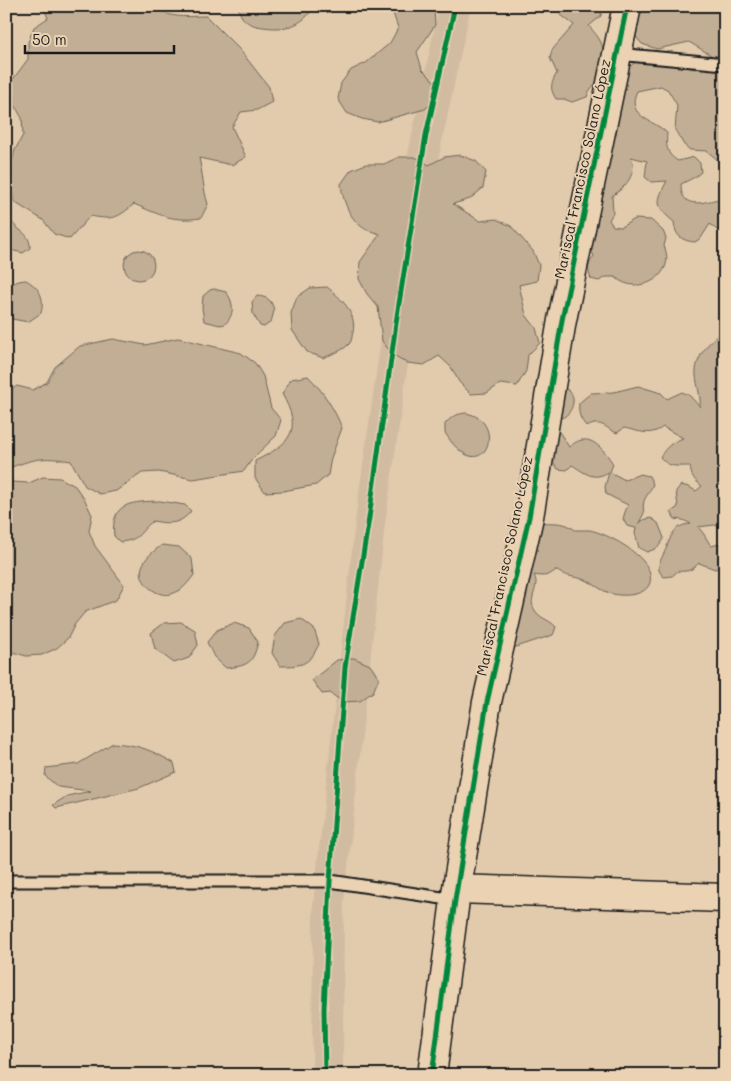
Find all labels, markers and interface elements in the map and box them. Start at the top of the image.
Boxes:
scale bar [25,22,174,54]
text: 50 m [32,29,67,49]
street label: Mariscal Francisco Solano López [549,57,615,281]
street label: Mariscal Francisco Solano López [471,454,537,678]

